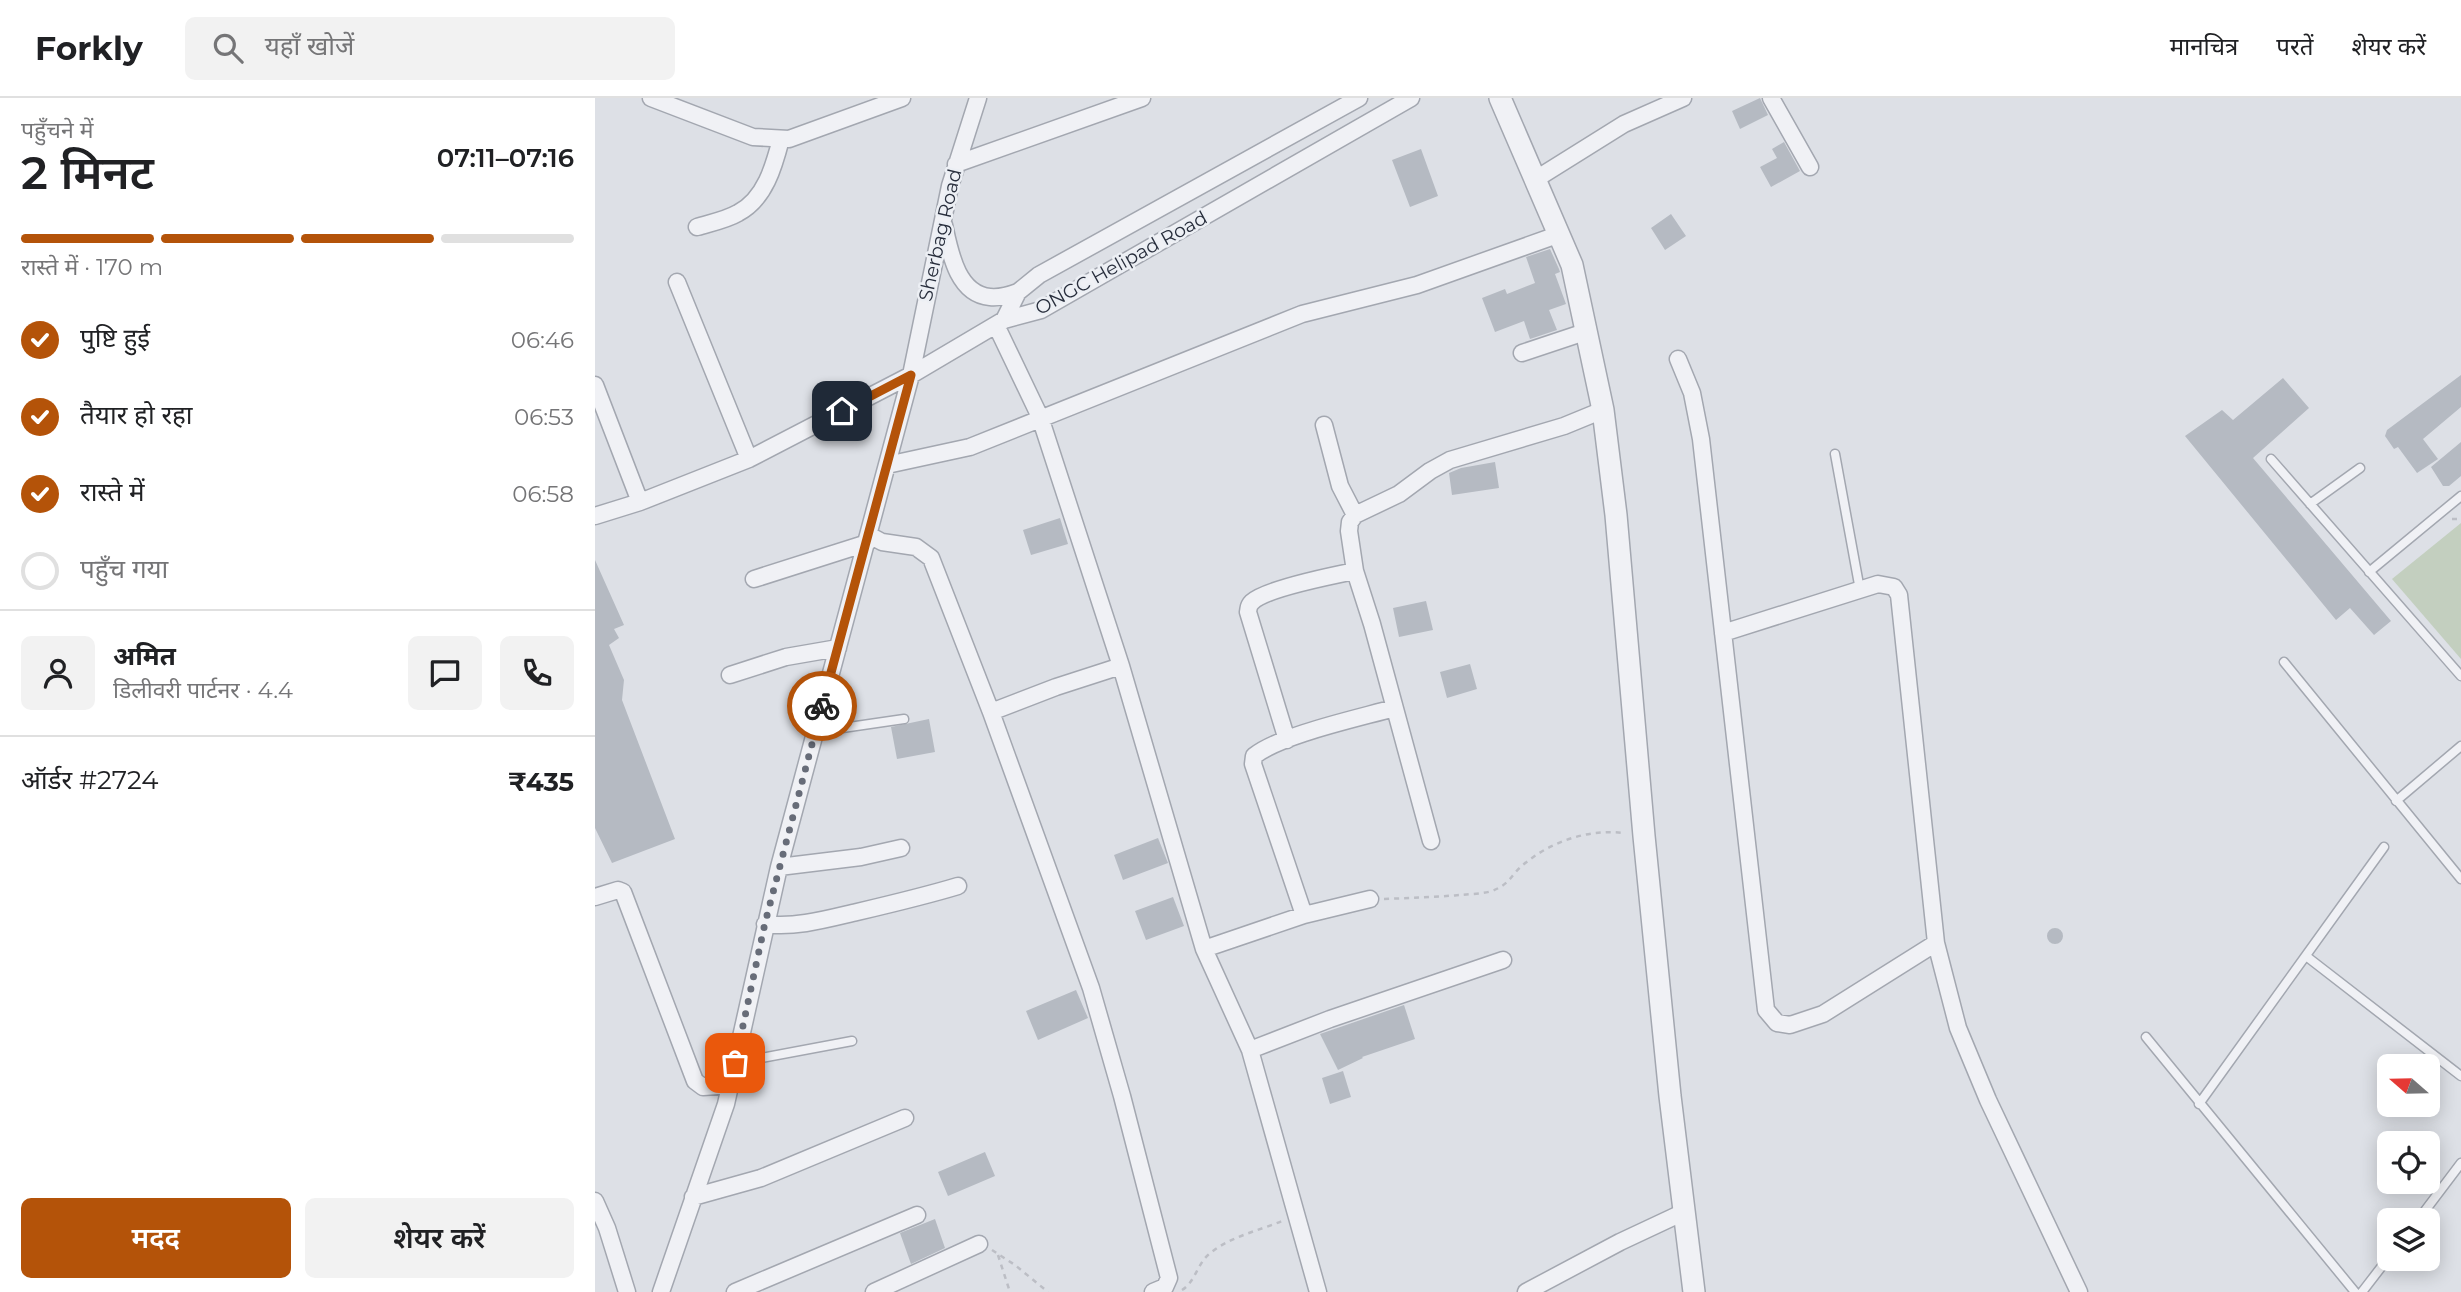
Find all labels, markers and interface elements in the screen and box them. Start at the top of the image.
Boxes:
search box [185,17,675,80]
text: Forkly [35,28,143,68]
icon: search [209,29,247,67]
text: यहाँ खोजें [265,30,354,62]
text: मानचित्र [2170,32,2238,61]
text: परतें [2276,32,2313,61]
text: शेयर करें [2351,32,2426,61]
text: पहुँचने में [21,116,93,144]
text: 07:11–07:16 [437,142,574,174]
text: 2 मिनट [21,144,154,201]
street label: Sherbag Road [914,167,966,303]
street label: ONGC Helipad Road [1031,206,1211,320]
text: रास्ते में · 170 m [21,253,163,281]
icon: check [21,321,59,359]
text: पुष्टि हुई [80,322,150,354]
text: 06:46 [511,326,574,354]
pin [812,381,872,441]
icon: home [823,392,861,430]
icon: check [21,398,59,436]
text: तैयार हो रहा [80,399,193,431]
text: 06:53 [514,403,574,431]
icon: check [21,475,59,513]
text: रास्ते में [80,476,145,508]
text: 06:58 [512,480,574,508]
text: पहुँच गया [80,553,168,585]
button: person [21,636,95,710]
button: chat [408,636,482,710]
button: phone [500,636,574,710]
text: अमित [113,640,176,672]
courier [787,671,857,741]
text: डिलीवरी पार्टनर · 4.4 [113,676,293,704]
icon: bike [803,687,841,725]
text: ऑर्डर #2724 [21,764,158,796]
text: ₹435 [508,766,574,798]
pin [705,1033,765,1093]
icon: bag [716,1044,754,1082]
north arrow [2377,1054,2439,1116]
map controls [2377,1054,2440,1271]
button: locate [2377,1131,2440,1194]
button: मदद [21,1198,291,1278]
button: शेयर करें [305,1198,574,1278]
button: layers [2377,1208,2440,1271]

